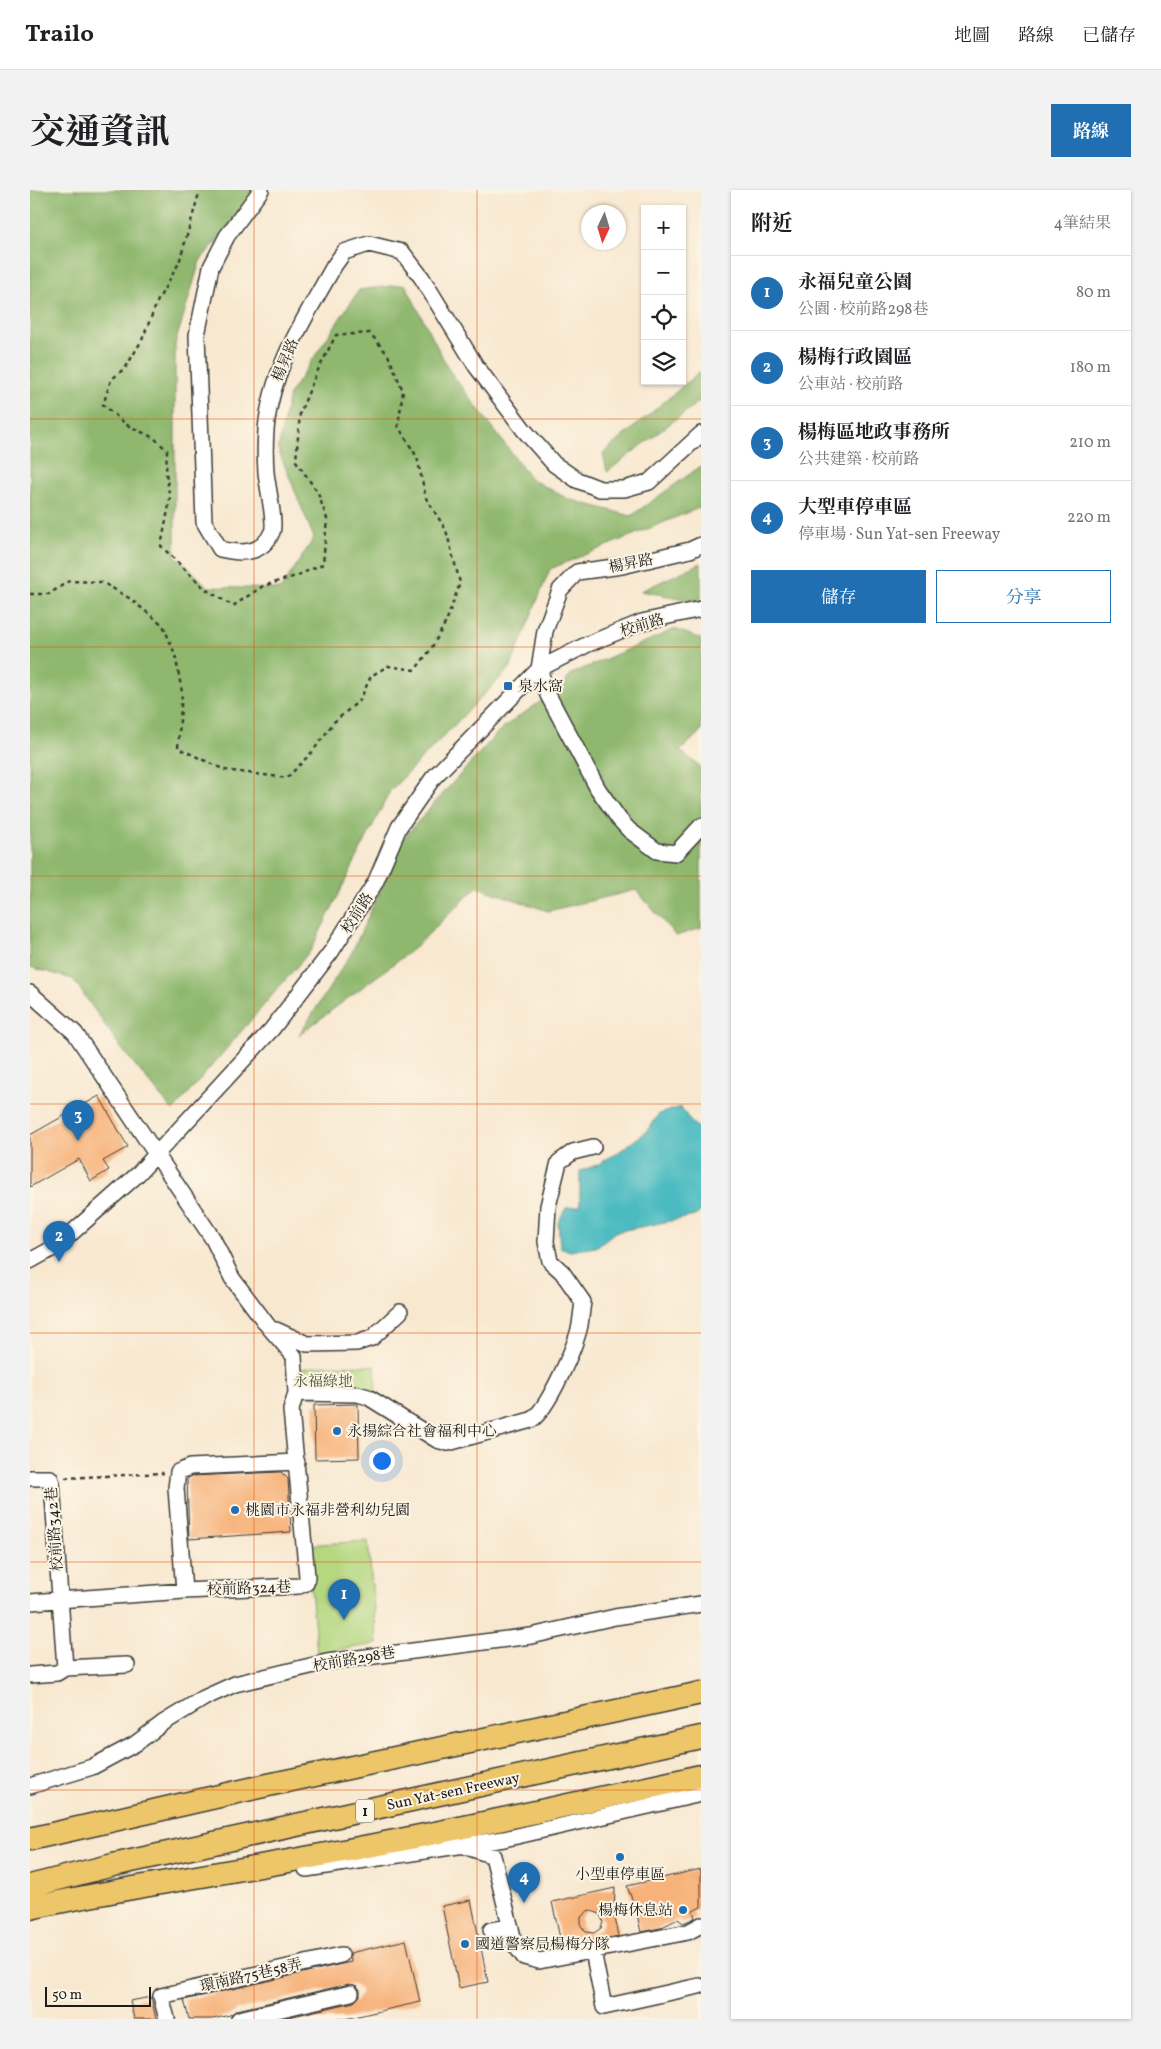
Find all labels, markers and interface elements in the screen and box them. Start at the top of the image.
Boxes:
text: Trailo [25,18,94,52]
text: 地圖 [954,24,990,49]
text: 路線 [1018,24,1054,49]
text: 已儲存 [1082,24,1136,49]
button: 路線 [1051,104,1131,157]
text: 交通資訊 [30,110,170,158]
north arrow [581,205,626,250]
map controls [641,205,686,385]
button: + [641,205,686,250]
text: 附近 [751,210,793,239]
text: 4筆結果 [1053,213,1111,235]
button: − [641,250,686,295]
text: 永福兒童公園 [798,270,912,296]
text: 1 [764,282,770,304]
text: 80 m [1076,282,1111,304]
button: locate [641,295,686,340]
text: 公園 · 校前路298巷 [798,299,928,321]
street label: 楊昇路 [268,336,305,385]
button: layers [641,340,686,385]
text: 楊梅行政園區 [798,345,912,371]
text: 2 [763,357,771,379]
text: 180 m [1070,357,1111,379]
text: 公車站 · 校前路 [798,374,904,396]
text: 楊梅區地政事務所 [798,420,950,446]
text: 3 [763,432,771,454]
text: 210 m [1069,432,1111,454]
text: 公共建築 · 校前路 [798,449,920,471]
text: 大型車停車區 [798,495,912,521]
text: 4 [762,507,772,529]
text: 220 m [1067,507,1111,529]
text: 停車場 · Sun Yat-sen Freeway [798,524,1000,546]
street label: 楊昇路 [607,550,655,579]
button: 儲存 [751,570,926,623]
button: 分享 [936,570,1111,623]
street label: 校前路 [618,610,667,643]
place label: 泉水窩 [518,677,563,698]
marker: 泉水窩 [502,680,514,692]
street label: 校前路 [337,889,379,938]
pin: 3 [62,1100,94,1141]
pin: 2 [43,1221,75,1262]
park label: 永福綠地 [293,1372,353,1393]
place label: 永揚綜合社會福利中心 [347,1422,497,1443]
marker: 永揚綜合社會福利中心 [331,1425,343,1437]
your location [369,1448,395,1474]
street label: 校前路342巷 [42,1486,69,1572]
place label: 桃園市永福非營利幼兒園 [245,1501,410,1522]
marker: 桃園市永福非營利幼兒園 [229,1504,241,1516]
street label: 校前路324巷 [207,1578,292,1601]
pin: 1 [328,1579,360,1620]
street label: 校前路298巷 [311,1643,397,1678]
street label: Sun Yat-sen Freeway [385,1768,522,1817]
road number: 1 [356,1800,374,1822]
marker: 小型車停車區 [614,1851,626,1863]
pin: 4 [508,1862,540,1903]
place label: 小型車停車區 [575,1865,665,1886]
place label: 楊梅休息站 [598,1901,673,1922]
marker: 楊梅休息站 [677,1904,689,1916]
place label: 國道警察局楊梅分隊 [475,1935,610,1956]
marker: 國道警察局楊梅分隊 [459,1938,471,1950]
street label: 環南路75巷58弄 [198,1954,305,1998]
scale bar [45,1984,151,2007]
text: 50 m [52,1986,82,2005]

